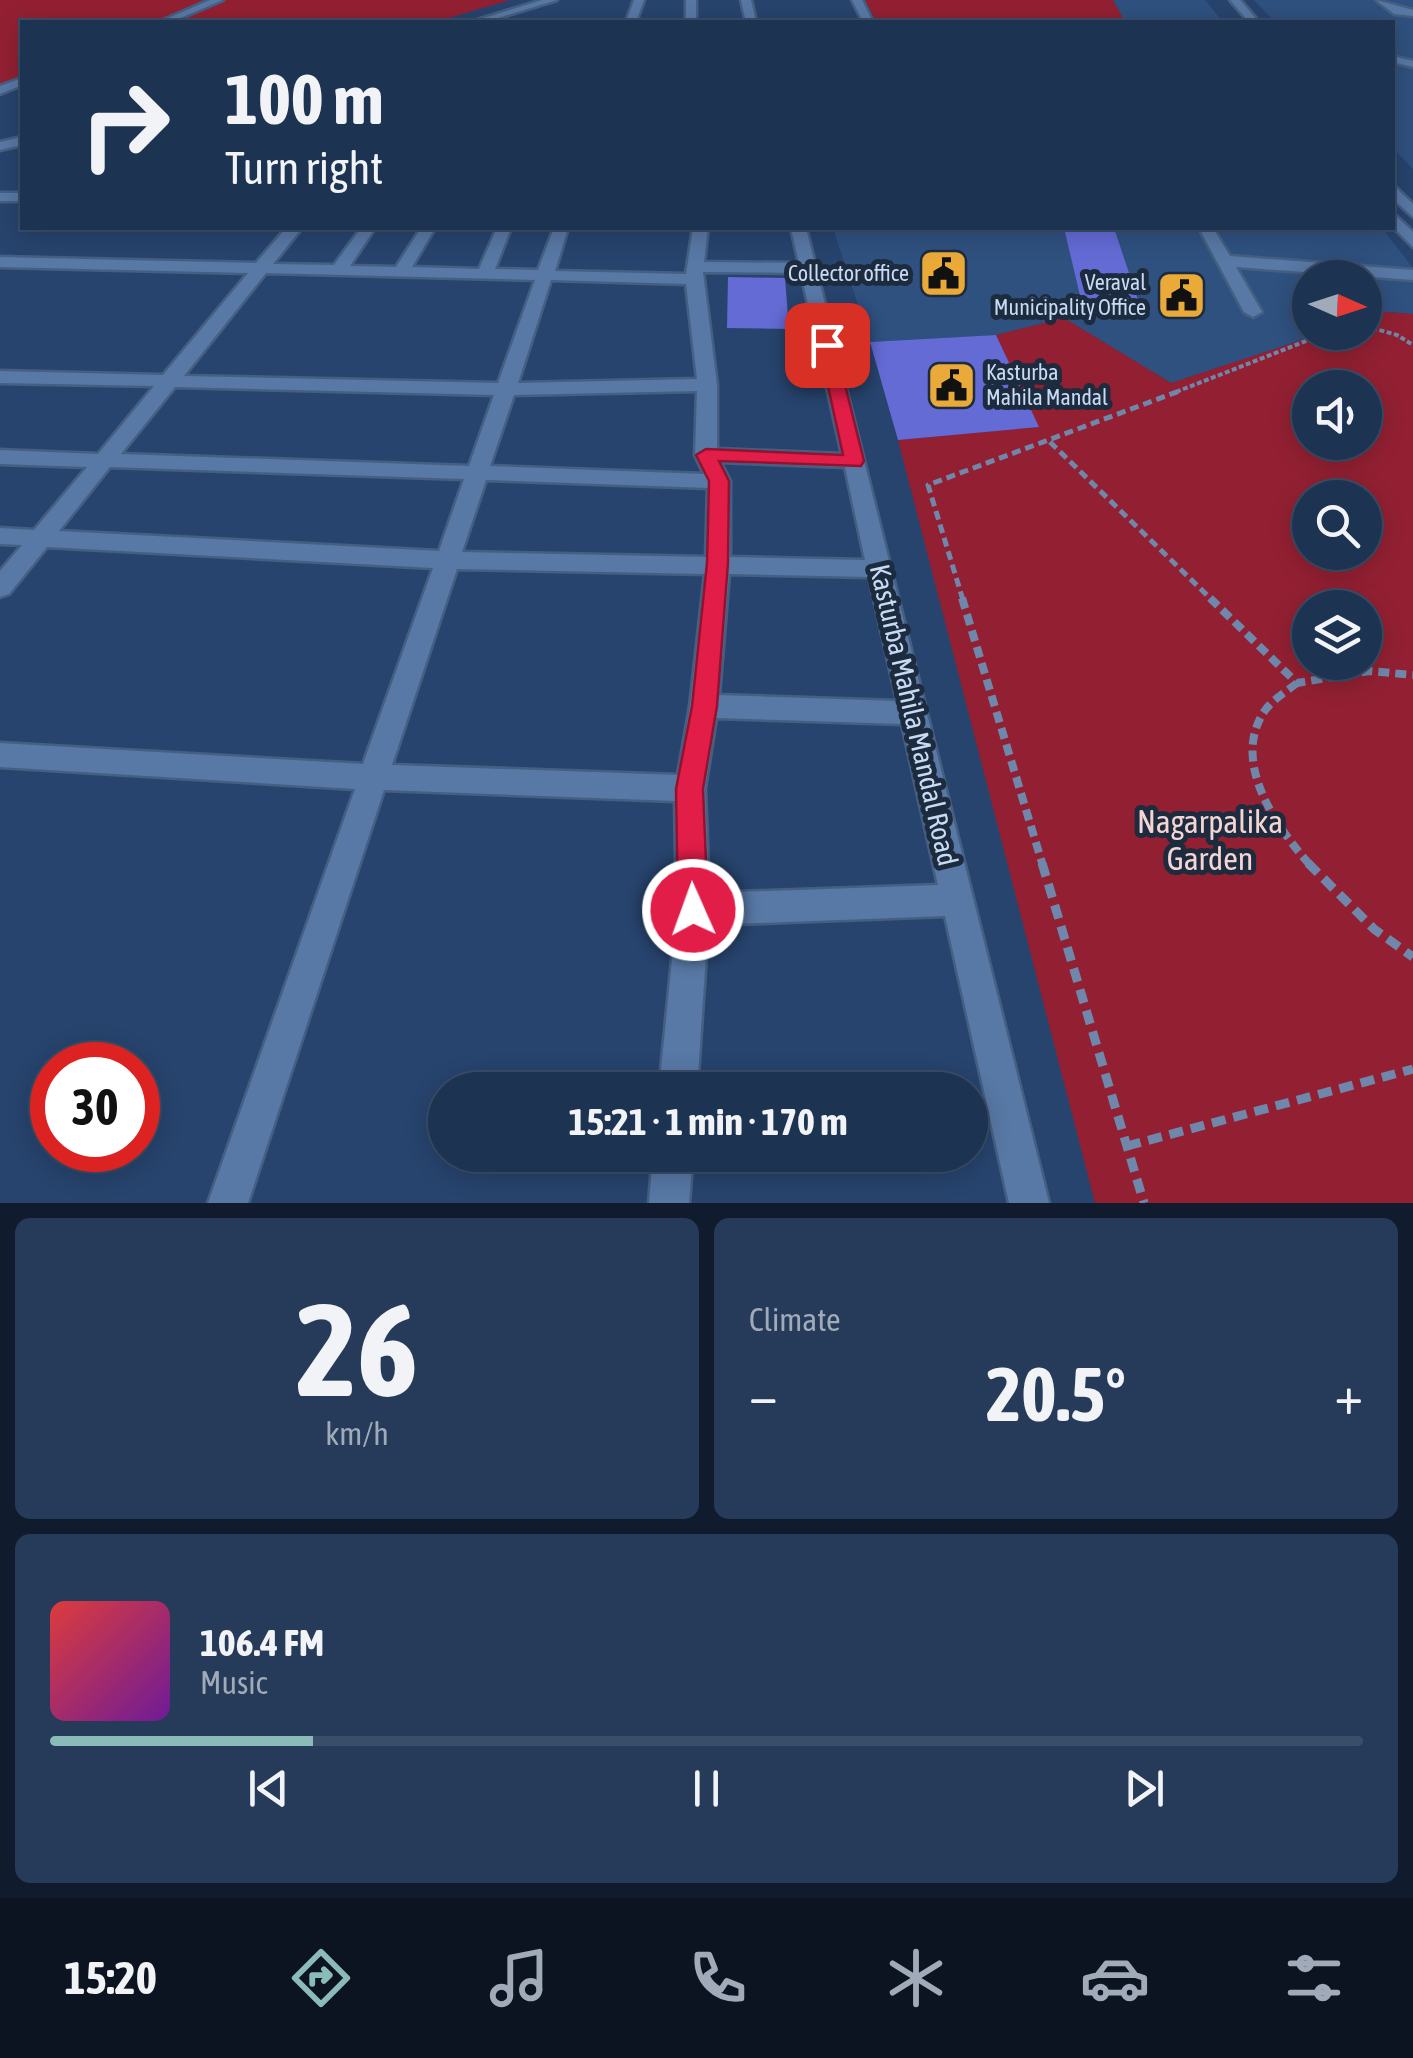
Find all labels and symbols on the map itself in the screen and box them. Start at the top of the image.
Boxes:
public building icon: Collector office [918,247,970,299]
place label: Collector office [788,260,909,286]
north arrow [1292,260,1382,350]
place label: Veraval Municipality Office [994,269,1146,320]
public building icon: Veraval Municipality Office [1155,269,1207,321]
pin [785,303,870,388]
public building icon: Kasturba Mahila Mandal [925,359,977,411]
place label: Kasturba Mahila Mandal [986,359,1108,410]
street label: Kasturba Mahila Mandal Road [864,561,964,869]
park label: Nagarpalika Garden [1137,803,1283,877]
position arrow [641,858,745,962]
speed limit sign: 30 [30,1042,160,1172]

